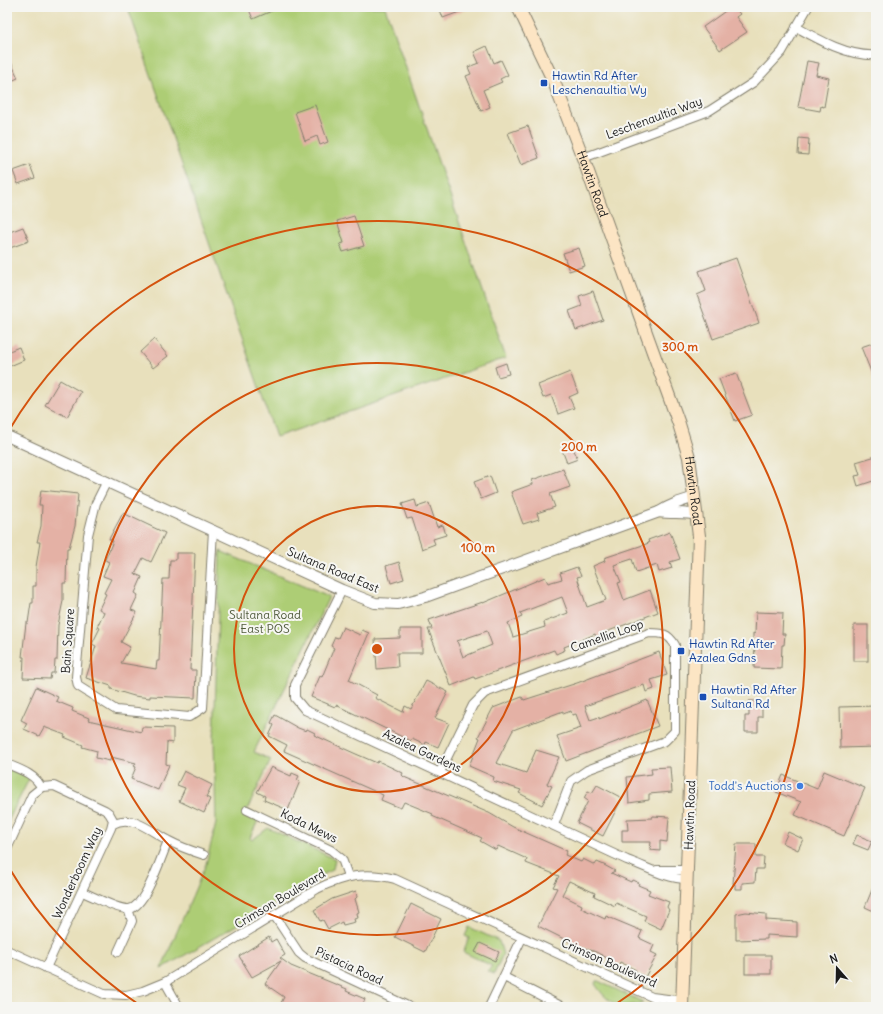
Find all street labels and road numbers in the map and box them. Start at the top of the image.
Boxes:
street label: Leschenaultia Way [604,93,704,142]
street label: Hawtin Road [574,148,612,219]
street label: Hawtin Road [682,455,706,526]
street label: Sultana Road East [285,543,381,596]
street label: Bain Square [58,608,77,674]
street label: Camellia Loop [568,616,645,655]
street label: Azalea Gardens [380,726,464,775]
street label: Hawtin Road [681,780,698,850]
street label: Koda Mews [278,805,340,846]
street label: Wonderboom Way [49,824,105,921]
street label: Crimson Boulevard [232,866,328,932]
street label: Crimson Boulevard [559,935,659,990]
street label: Pistacia Road [313,943,385,988]

